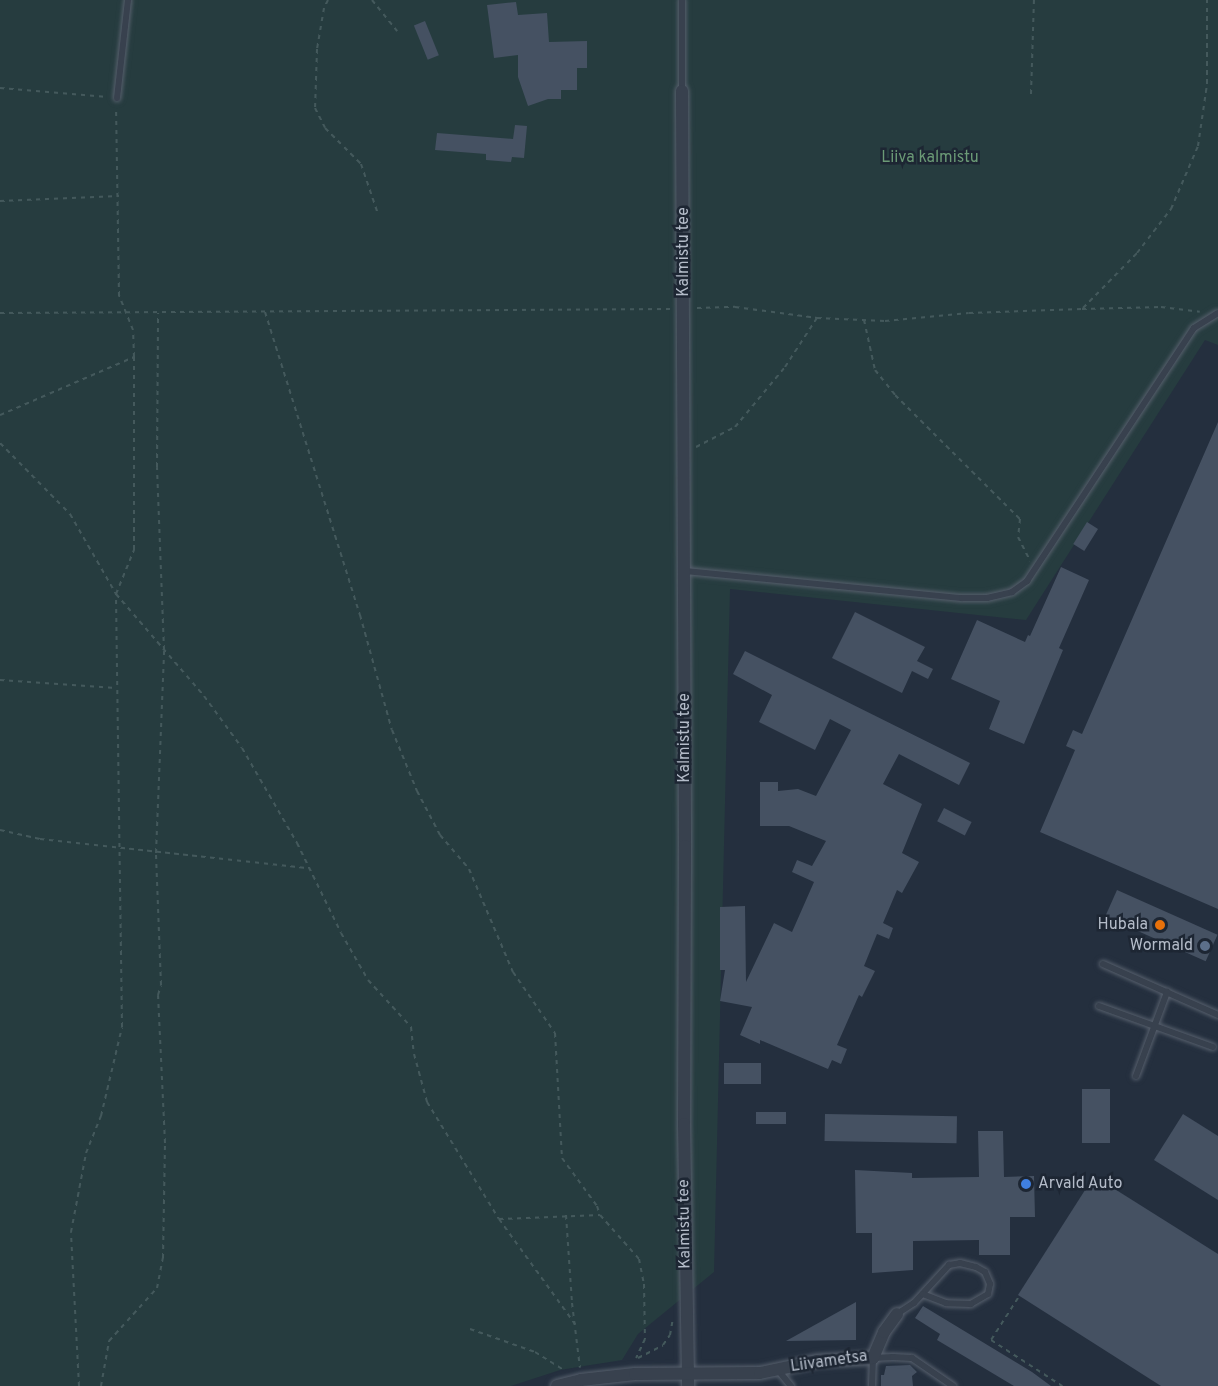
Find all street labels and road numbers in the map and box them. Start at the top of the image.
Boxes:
street label: Kalmistu tee [674,207,694,297]
street label: Kalmistu tee [675,693,695,783]
street label: Kalmistu tee [675,1179,695,1269]
street label: Liivametsa [789,1347,869,1377]

